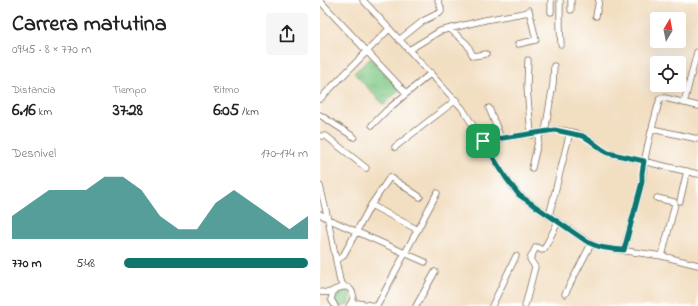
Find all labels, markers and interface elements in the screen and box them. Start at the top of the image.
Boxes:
text: Carrera matutina [12,9,167,41]
north arrow [650,12,686,48]
map controls [650,12,686,92]
button: share [266,13,308,55]
text: 09:45 · 8 × 770 m [12,40,91,59]
button: locate [650,56,686,92]
text: Distancia [12,82,56,98]
text: Tiempo [113,82,146,98]
text: Ritmo [213,82,239,98]
text: 6.16 [12,98,36,123]
text: 37:28 [113,98,143,123]
text: 6:05 [213,98,239,123]
text: km [36,104,52,120]
text: /km [239,104,259,120]
pin [466,124,500,158]
icon: arrive [472,130,494,152]
text: Desnivel [12,144,56,163]
text: 170–174 m [261,144,308,163]
text: 770 m [12,254,42,273]
text: 5:48 [76,254,95,273]

